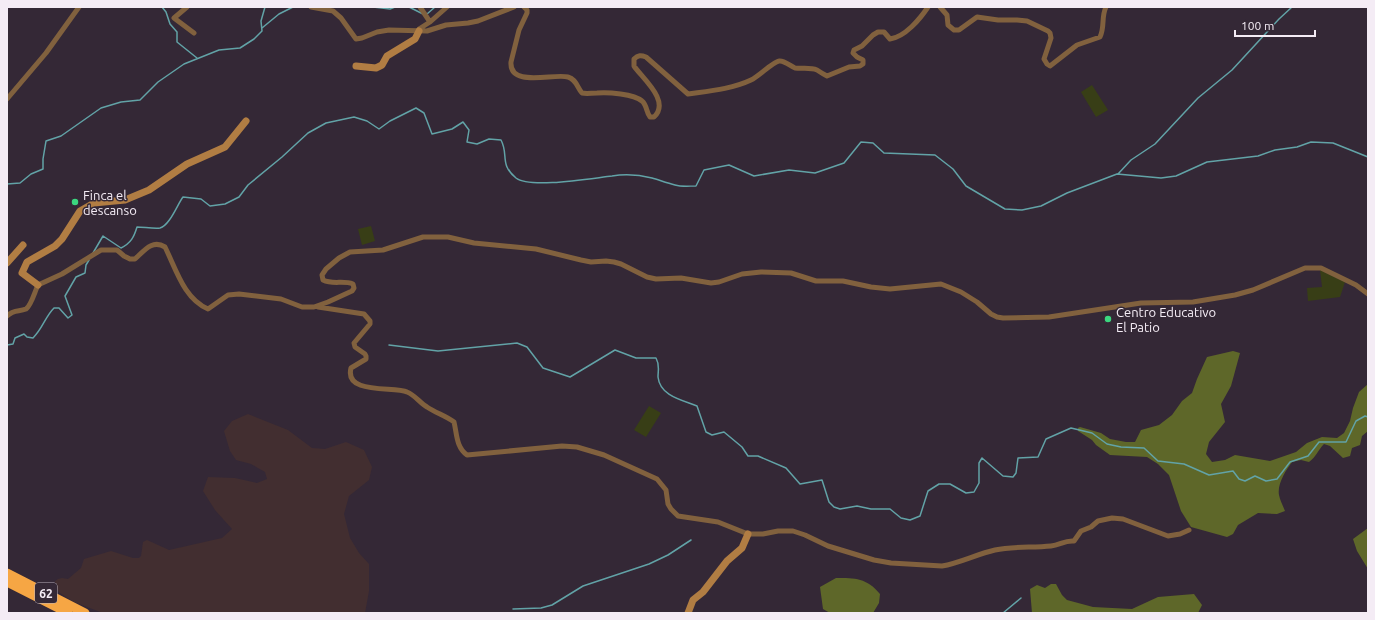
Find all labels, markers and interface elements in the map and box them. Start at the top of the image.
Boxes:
scale bar [1235,12,1315,38]
text: 100 m [1241,19,1274,32]
place label: Finca el descanso [83,188,137,217]
marker: Finca el descanso [70,197,80,207]
place label: Centro Educativo El Patio [1116,305,1216,334]
marker: Centro Educativo El Patio [1103,314,1113,324]
road number: 62 [35,583,57,603]

